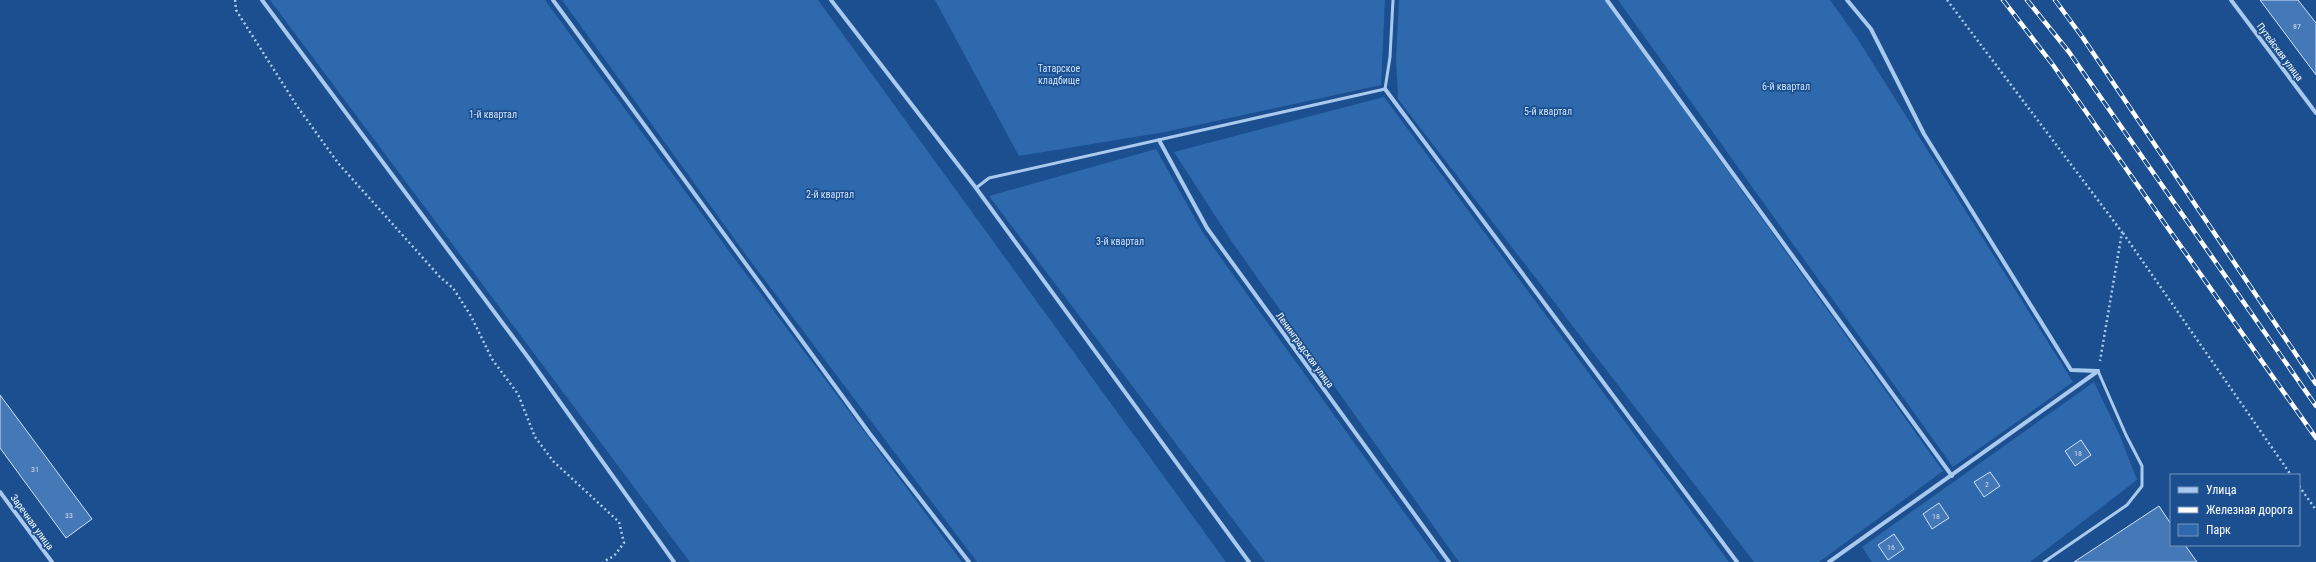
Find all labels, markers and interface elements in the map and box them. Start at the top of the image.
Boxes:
street label: Путейская улица [2255,21,2305,83]
house number: 87 [2293,22,2301,31]
park label: Татарское кладбище [1038,63,1080,86]
park label: 6-й квартал [1762,81,1810,92]
park label: 5-й квартал [1524,106,1572,117]
park label: 1-й квартал [469,109,517,120]
park label: 2-й квартал [806,189,854,200]
park label: 3-й квартал [1096,236,1144,247]
street label: Ленинградская улица [1274,310,1336,390]
house number: 18 [2074,449,2082,458]
house number: 31 [31,465,39,474]
legend [2170,474,2300,546]
house number: 2 [1985,480,1989,489]
text: Улица [2206,483,2237,497]
street label: Заречная улица [8,492,56,552]
text: Железная дорога [2206,503,2293,517]
house number: 33 [65,511,73,520]
house number: 18 [1932,512,1940,521]
text: Парк [2206,523,2231,537]
house number: 16 [1887,543,1895,552]

